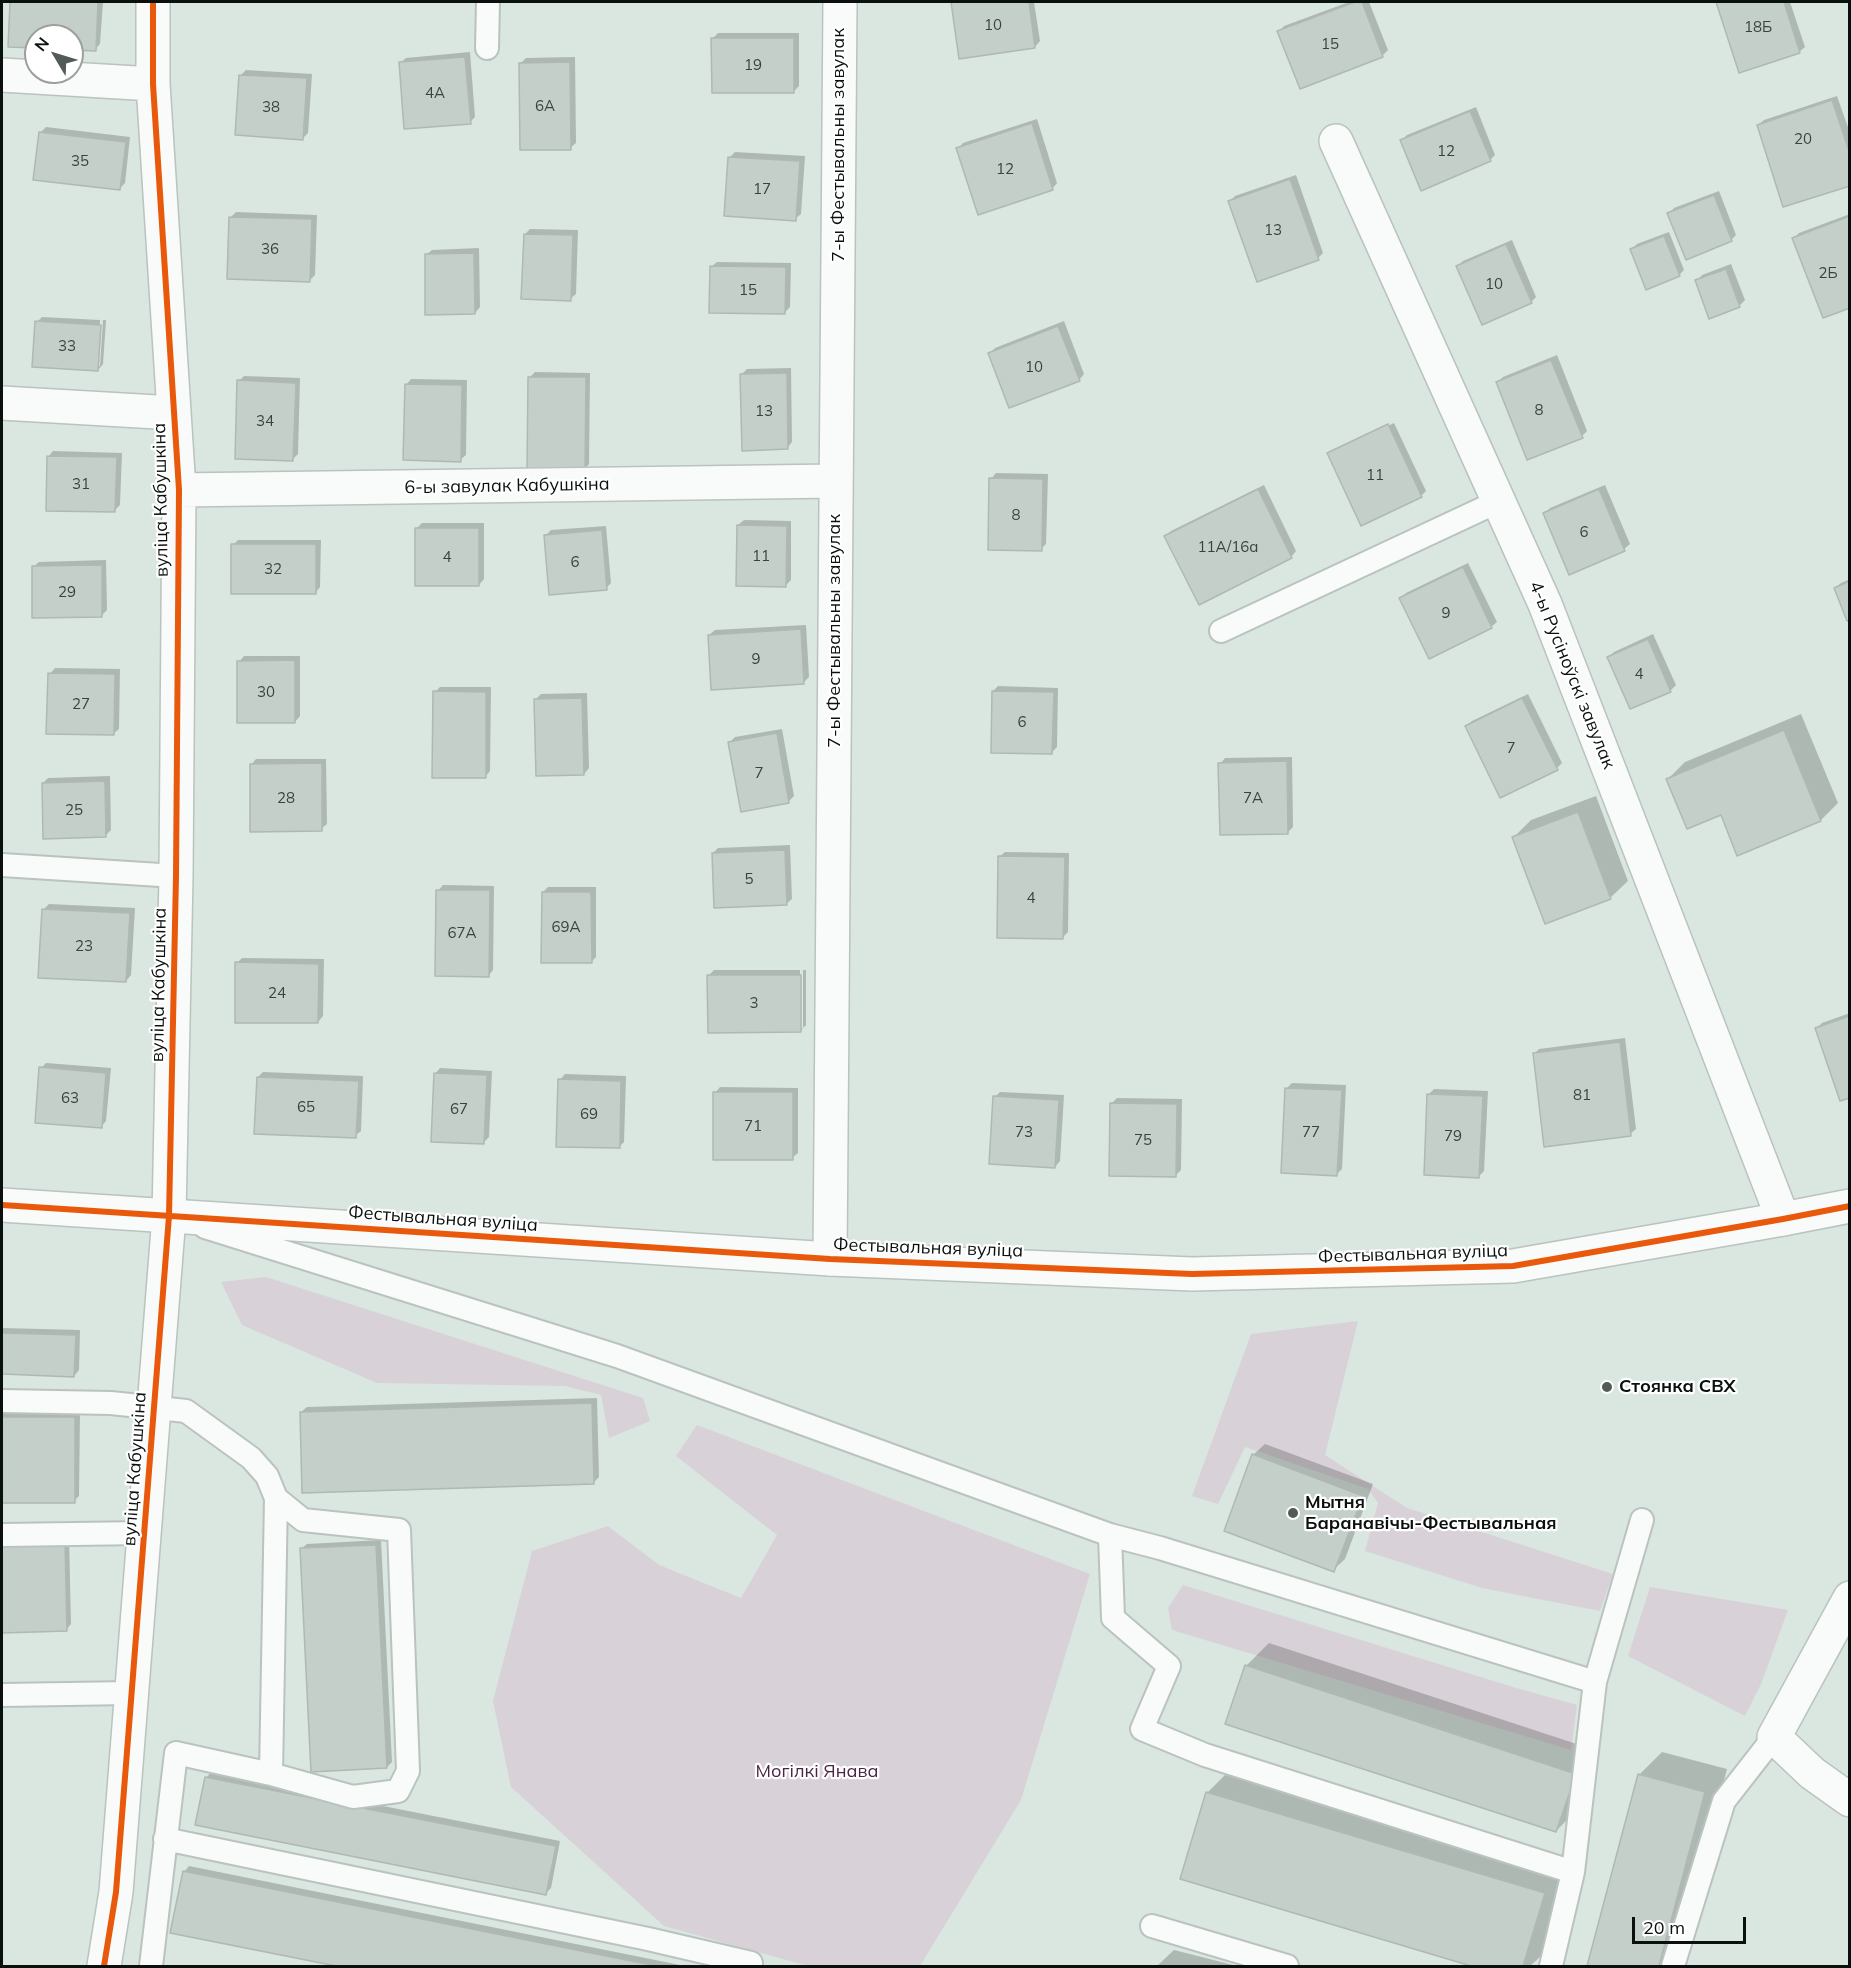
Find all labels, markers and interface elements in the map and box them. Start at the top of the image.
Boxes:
house number: 10 [984,16,1002,34]
house number: 18Б [1744,18,1772,36]
north arrow [24,24,84,84]
street label: 7-ы Фестывальны завулак [828,28,850,262]
text: N [30,33,53,55]
house number: 15 [1321,35,1339,53]
house number: 19 [744,56,762,74]
house number: 4А [425,84,445,102]
house number: 6А [535,97,555,115]
house number: 38 [262,98,280,116]
house number: 20 [1794,130,1812,148]
house number: 12 [1437,142,1455,160]
house number: 35 [71,152,89,170]
house number: 12 [996,160,1014,178]
house number: 17 [753,180,771,198]
house number: 13 [1264,221,1282,239]
house number: 36 [261,240,279,258]
house number: 2Б [1818,264,1838,282]
house number: 10 [1485,275,1503,293]
house number: 15 [739,281,757,299]
house number: 33 [58,337,76,355]
house number: 10 [1025,358,1043,376]
house number: 8 [1535,401,1543,419]
house number: 13 [755,402,773,420]
house number: 34 [256,412,274,430]
street label: вуліца Кабушкіна [149,423,173,577]
house number: 11 [1366,466,1384,484]
street label: 6-ы завулак Кабушкіна [404,473,610,499]
house number: 31 [72,475,90,493]
house number: 8 [1012,506,1020,524]
street label: 7-ы Фестывальны завулак [824,514,846,748]
house number: 6 [1580,523,1588,541]
house number: 11А/16а [1198,538,1258,556]
house number: 11 [752,547,770,565]
house number: 4 [443,548,451,566]
house number: 6 [571,553,579,571]
house number: 32 [264,560,282,578]
street label: 4-ы Русіноўскі завулак [1524,578,1620,772]
house number: 29 [58,583,76,601]
house number: 9 [1442,604,1450,622]
house number: 9 [752,650,760,668]
house number: 4 [1635,665,1643,683]
house number: 30 [257,683,275,701]
house number: 27 [72,695,90,713]
house number: 6 [1018,713,1026,731]
house number: 7 [1507,739,1515,757]
house number: 7 [755,764,763,782]
house number: 28 [277,789,295,807]
house number: 7А [1243,789,1263,807]
house number: 25 [65,801,83,819]
house number: 5 [745,870,753,888]
house number: 4 [1027,889,1035,907]
street label: вуліца Кабушкіна [147,908,171,1062]
house number: 69А [551,918,581,936]
house number: 67А [447,924,477,942]
house number: 23 [75,937,93,955]
house number: 24 [268,984,286,1002]
house number: 3 [750,994,758,1012]
house number: 81 [1573,1086,1591,1104]
house number: 63 [61,1089,79,1107]
house number: 65 [297,1098,315,1116]
house number: 67 [450,1100,468,1118]
house number: 69 [580,1105,598,1123]
house number: 71 [744,1117,762,1135]
house number: 73 [1015,1123,1033,1141]
house number: 77 [1302,1123,1320,1141]
house number: 79 [1444,1127,1462,1145]
house number: 75 [1134,1131,1152,1149]
street label: Фестывальная вуліца [347,1202,539,1236]
street label: Фестывальная вуліца [833,1234,1023,1262]
street label: Фестывальная вуліца [1318,1240,1508,1268]
place label: Стоянка СВХ [1619,1376,1735,1398]
marker: Стоянка СВХ [1600,1380,1614,1394]
street label: вуліца Кабушкіна [119,1391,151,1547]
place label: Мытня Баранавічы-Фестывальная [1305,1492,1557,1534]
marker: Мытня Баранавічы-Фестывальная [1286,1506,1300,1520]
park label: Могілкі Янава [756,1761,878,1783]
scale bar [1635,1905,1749,1943]
text: 20 m [1643,1916,1685,1939]

